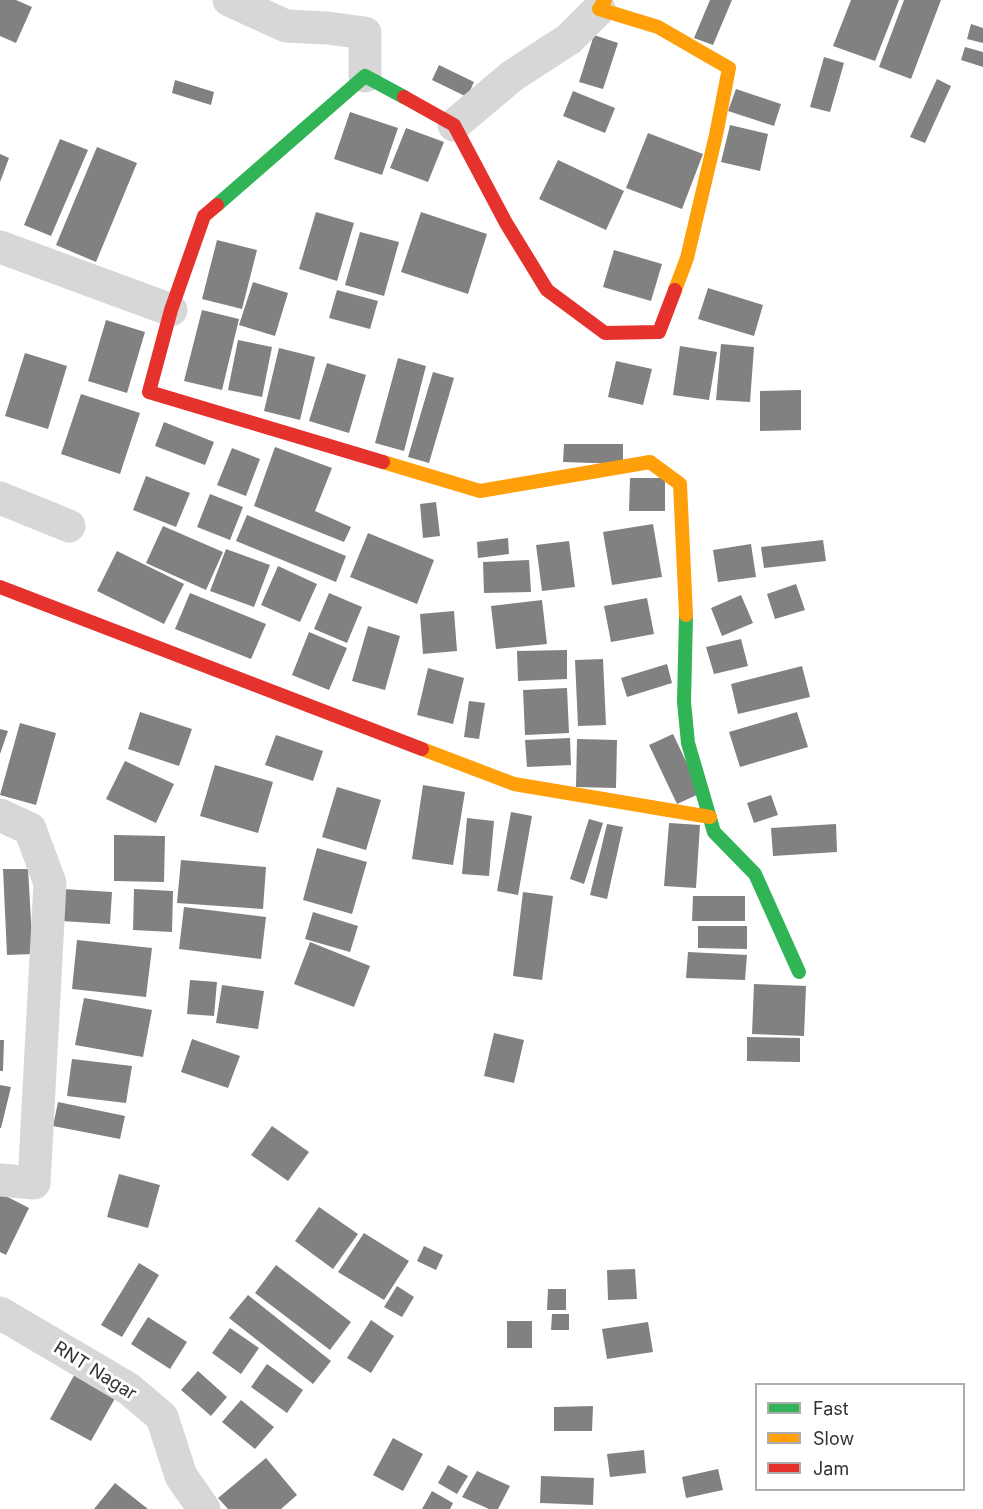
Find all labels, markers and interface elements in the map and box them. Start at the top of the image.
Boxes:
street label: RNT Nagar [50,1337,140,1405]
legend [755,1383,965,1491]
text: Fast [813,1398,849,1419]
text: Slow [813,1428,854,1449]
text: Jam [813,1458,849,1479]

